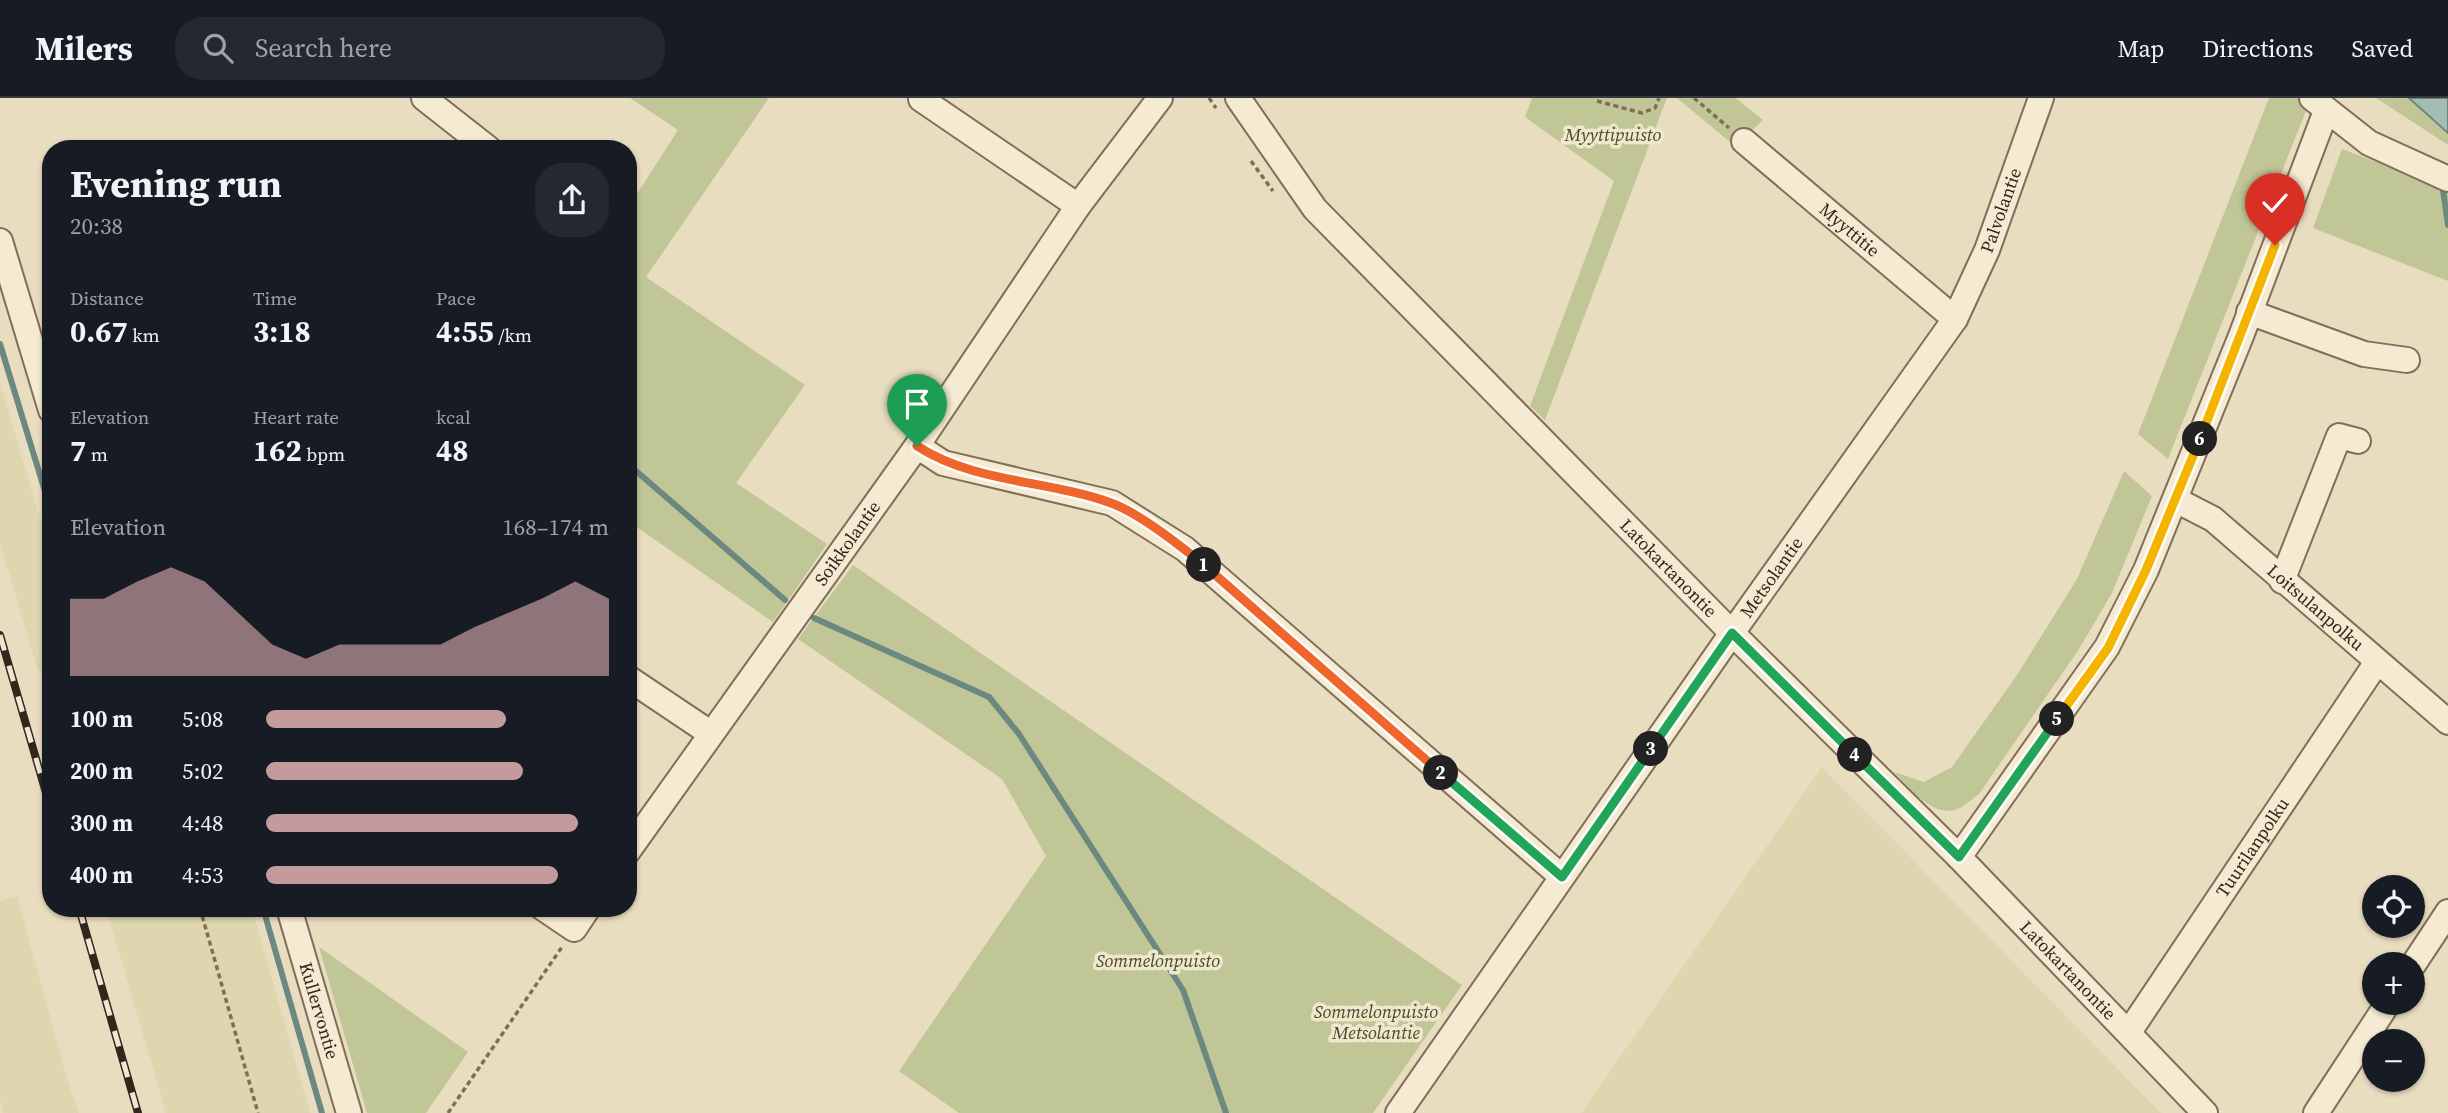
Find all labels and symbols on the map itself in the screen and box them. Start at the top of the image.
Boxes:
park label: Myyttipuisto [1564,122,1662,147]
street label: Palvolantie [1974,164,2027,256]
pin [2245,173,2305,245]
street label: Myyttitie [1814,197,1885,262]
pin [887,374,947,446]
pin: 6 [2182,422,2218,456]
street label: Soikkolantie [808,495,886,591]
street label: Latokartanontie [1614,513,1723,623]
street label: Metsolantie [1734,532,1808,623]
pin: 1 [1186,547,1222,582]
street label: Loitsulanpolku [2262,558,2370,656]
pin: 5 [2039,702,2074,736]
pin: 3 [1634,732,1668,766]
pin: 4 [1838,738,1872,772]
pin: 2 [1424,756,1458,790]
street label: Tuurilanpolku [2210,792,2295,902]
street label: Latokartanontie [2015,915,2122,1025]
park label: Sommelonpuisto [1096,948,1220,973]
street label: Kullervontie [294,959,346,1062]
park label: Sommelonpuisto Metsolantie [1314,999,1438,1045]

